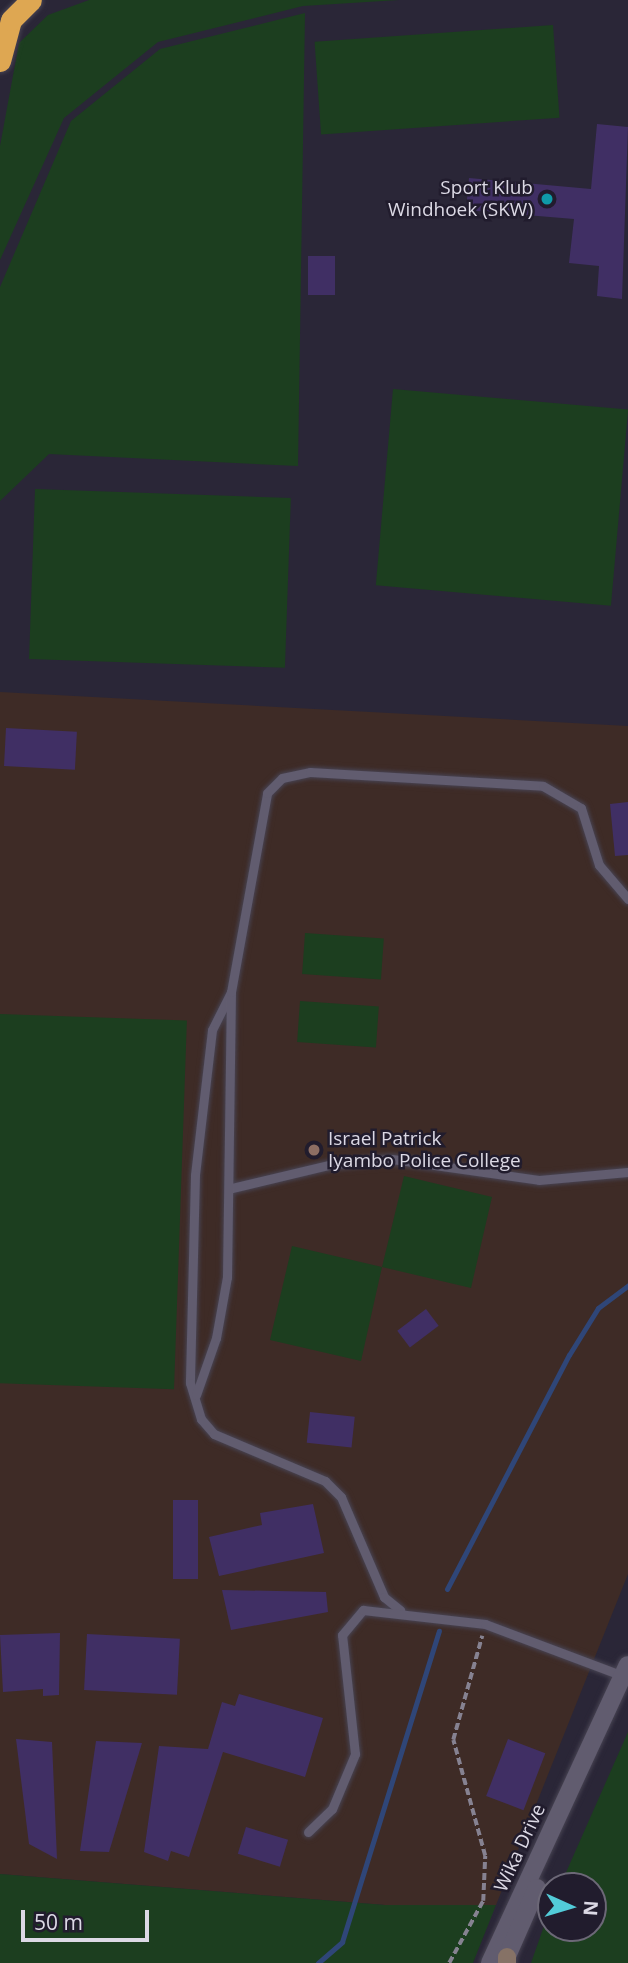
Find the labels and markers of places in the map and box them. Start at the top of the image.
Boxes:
place label: Sport Klub Windhoek (SKW) [388,177,533,221]
marker: Sport Klub Windhoek (SKW) [539,191,555,207]
place label: Israel Patrick Iyambo Police College [328,1128,521,1172]
marker: Israel Patrick Iyambo Police College [306,1142,322,1158]

